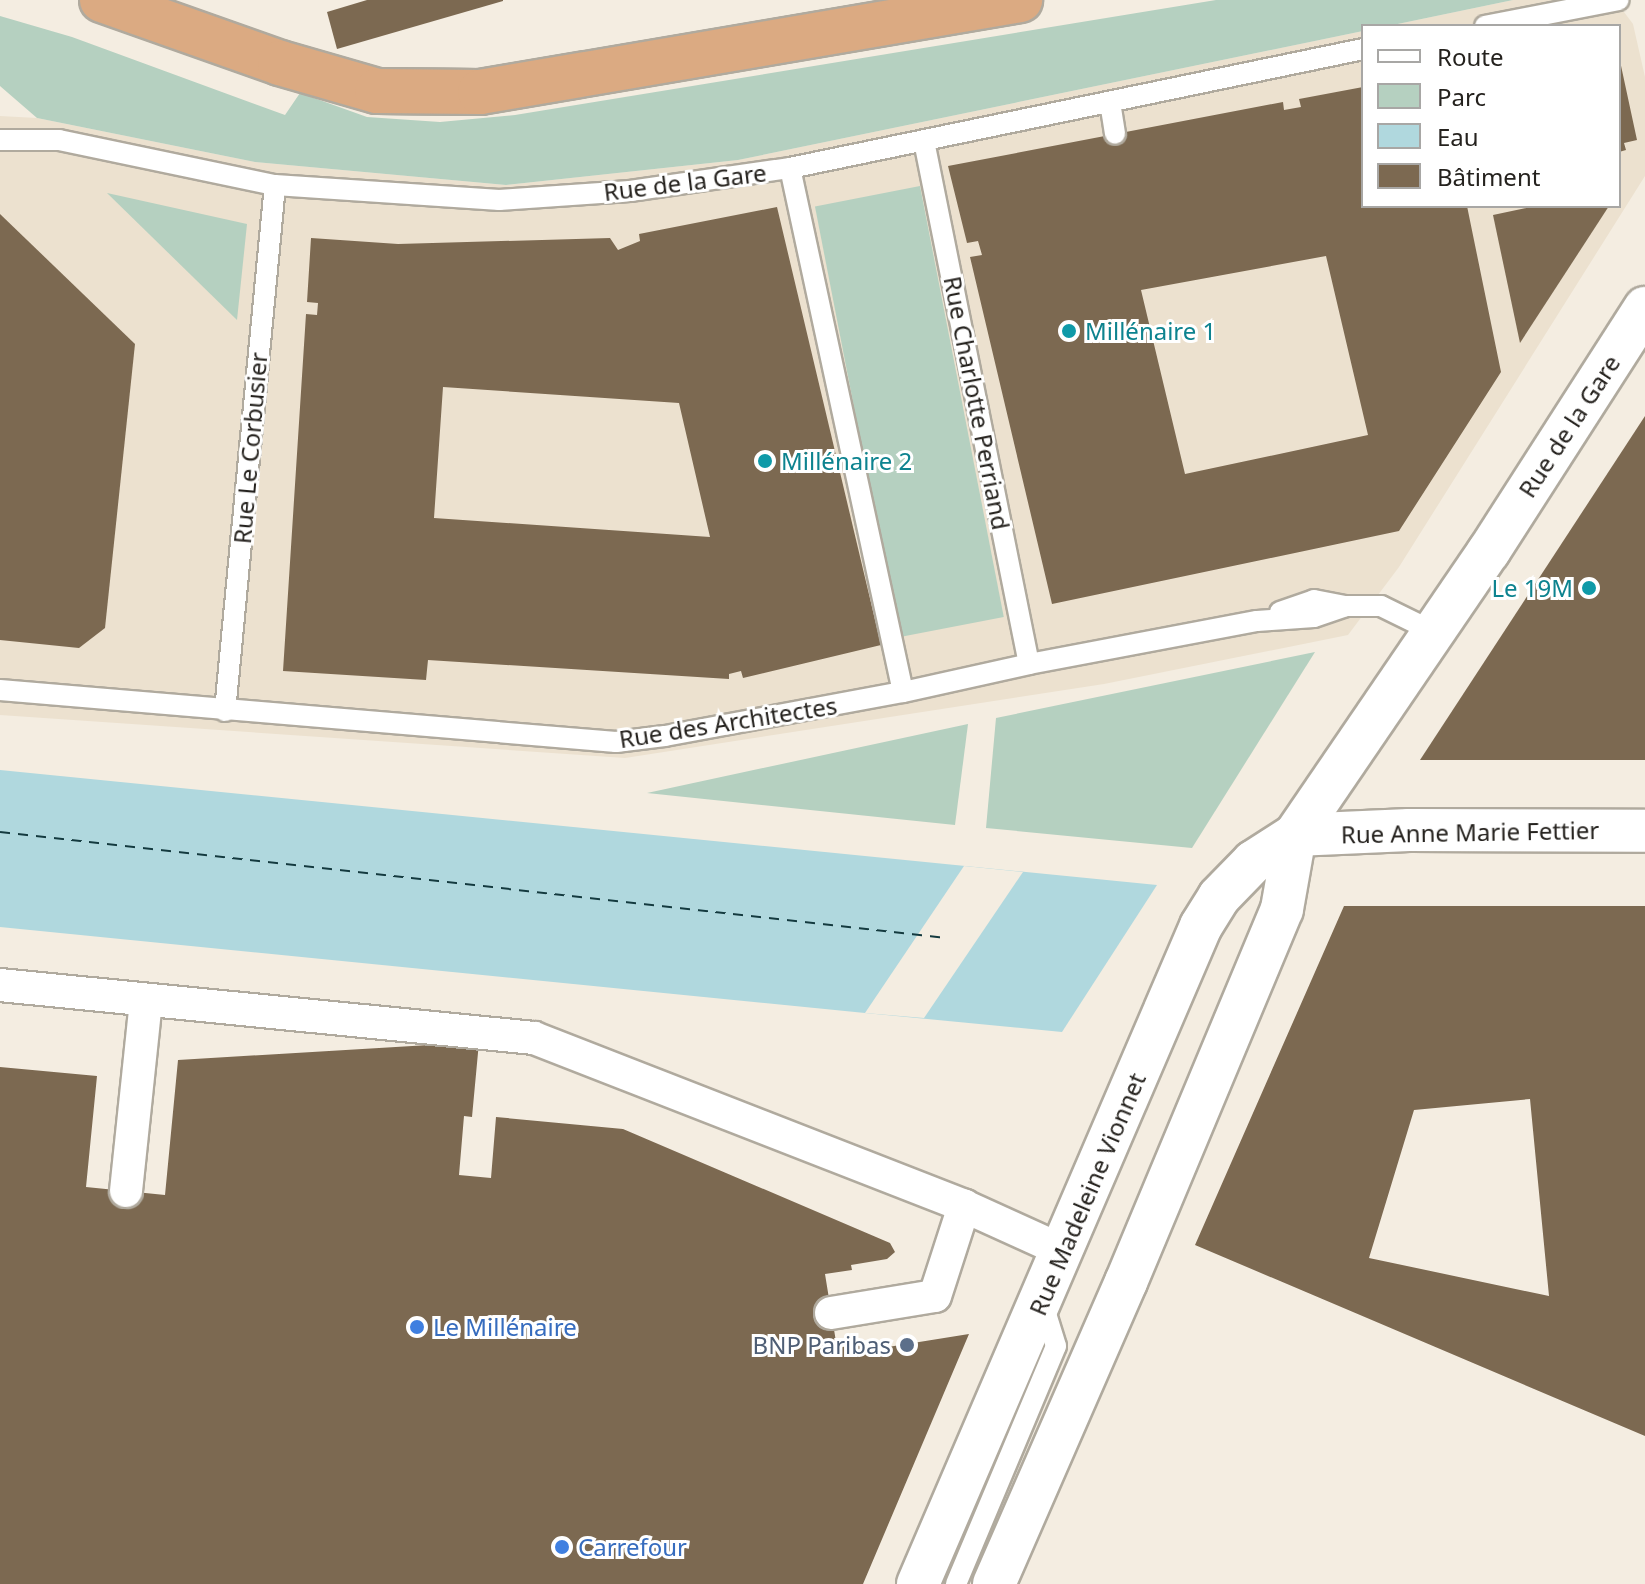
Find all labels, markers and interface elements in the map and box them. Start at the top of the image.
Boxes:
legend [1361,24,1621,208]
text: Route [1437,40,1503,73]
text: Parc [1437,80,1486,113]
text: Eau [1437,120,1479,153]
street label: Rue de la Gare [602,158,768,206]
text: Bâtiment [1437,160,1540,193]
street label: Rue Charlotte Perriand [938,274,1016,532]
place label: Millénaire 1 [1085,317,1216,345]
marker: Millénaire 1 [1060,322,1078,340]
street label: Rue de la Gare [1512,349,1626,503]
street label: Rue Le Corbusier [227,351,273,545]
place label: Millénaire 2 [781,447,912,475]
marker: Millénaire 2 [756,452,774,470]
place label: Le 19M [1491,574,1573,602]
marker: Le 19M [1580,579,1598,597]
street label: Rue des Architectes [617,691,839,753]
street label: Rue Anne Marie Fettier [1341,815,1599,849]
street label: Rue Madeleine Vionnet [1023,1068,1151,1320]
place label: Le Millénaire [433,1313,577,1341]
marker: Le Millénaire [408,1318,426,1336]
place label: BNP Paribas [753,1331,891,1359]
marker: BNP Paribas [898,1336,916,1354]
place label: Carrefour [578,1533,687,1561]
marker: Carrefour [553,1538,571,1556]

